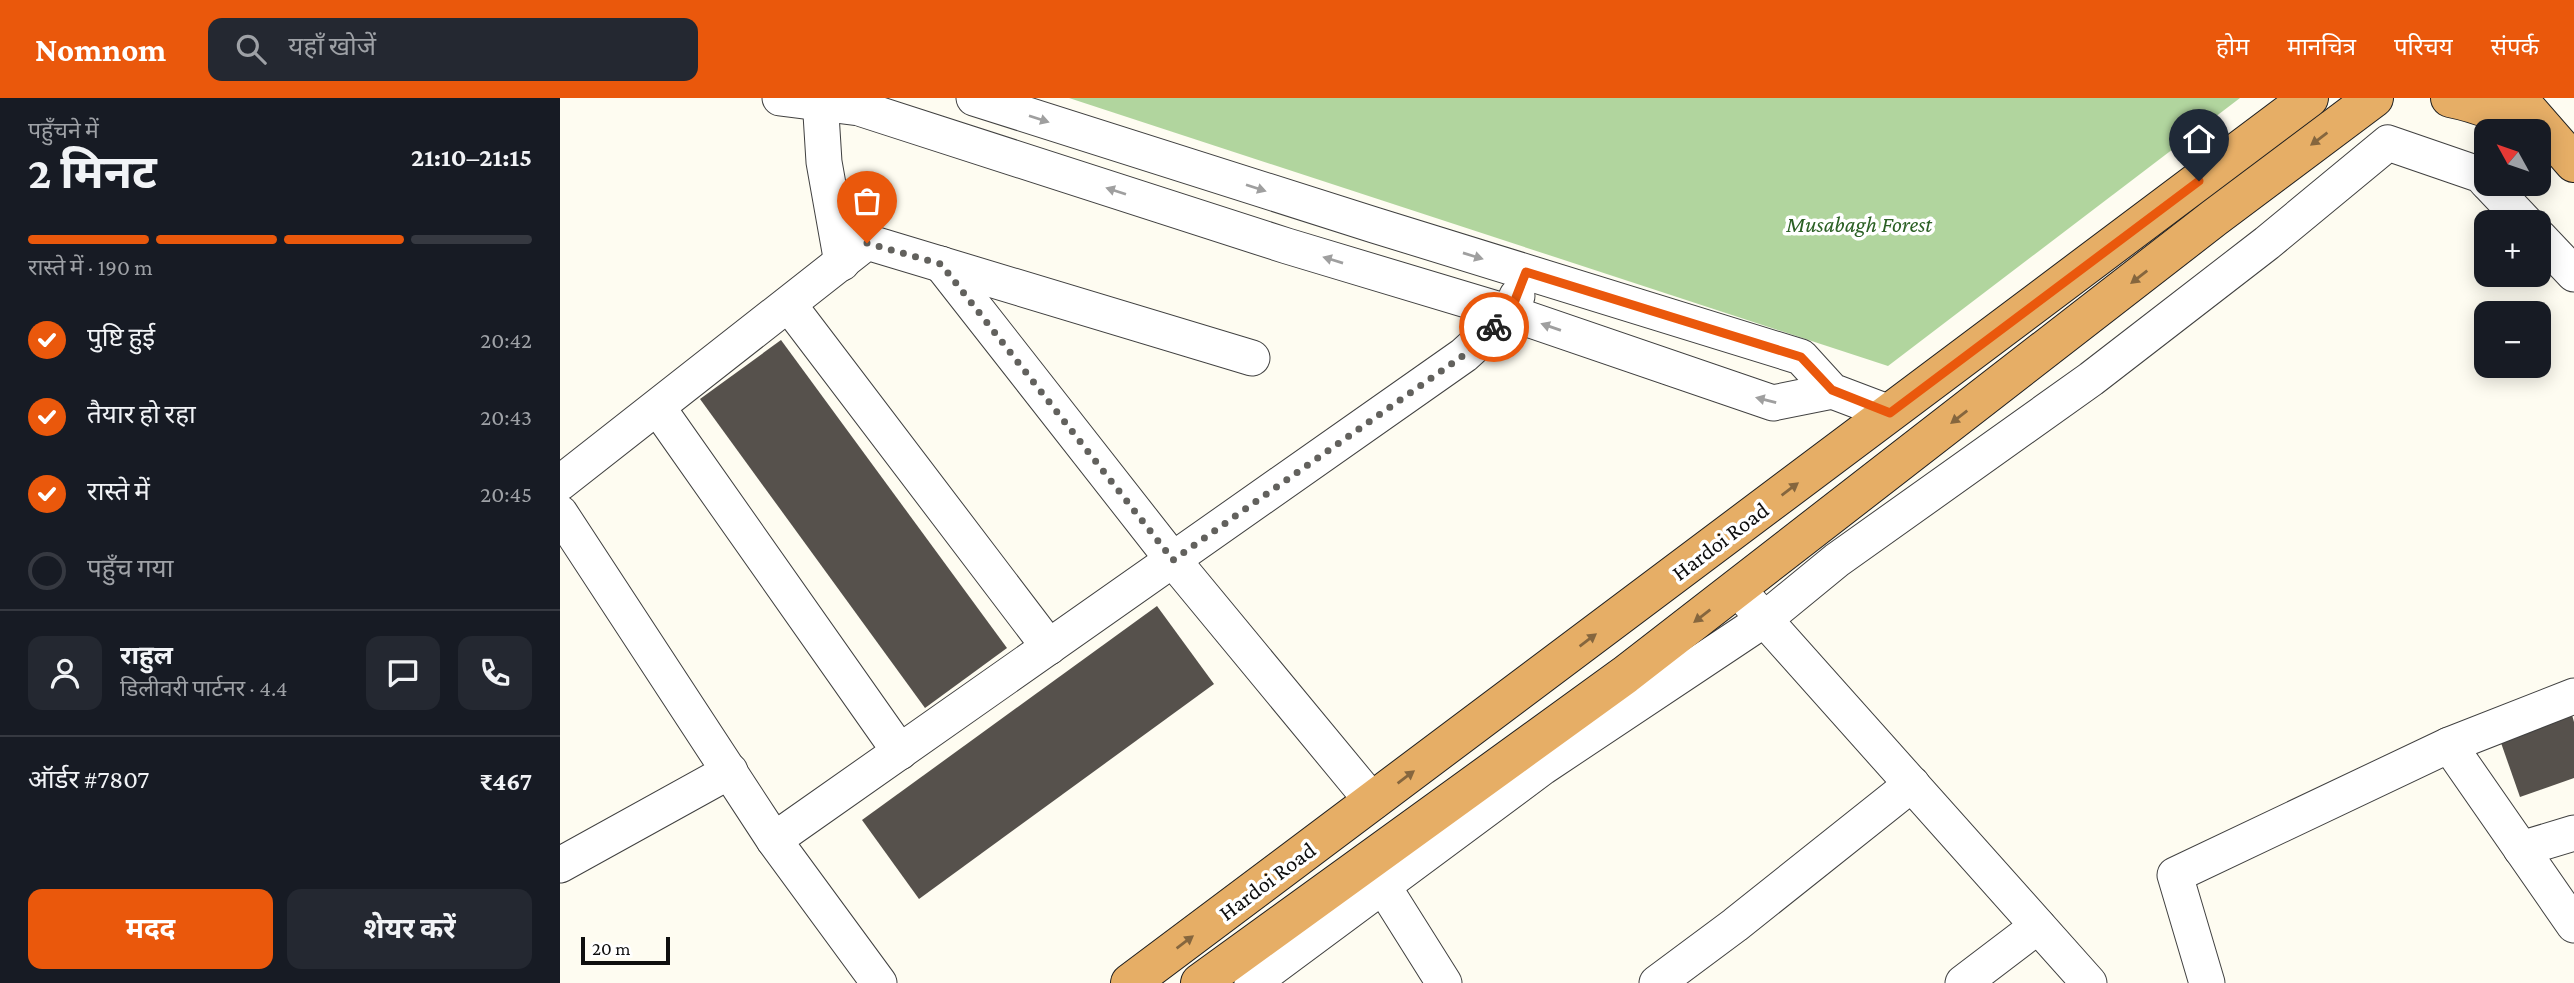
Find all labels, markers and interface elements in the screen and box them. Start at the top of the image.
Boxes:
search box [208,18,698,81]
icon: search [232,30,270,68]
text: Nomnom [35,31,166,68]
text: यहाँ खोजें [288,32,376,61]
text: होम [2216,33,2249,60]
text: मानचित्र [2287,33,2356,60]
text: परिचय [2394,33,2453,60]
text: संपर्क [2491,33,2539,60]
pin [2169,109,2229,181]
one-way arrow [1029,114,1050,124]
text: पहुँचने में [28,117,99,143]
north arrow [2474,119,2552,196]
map controls [2474,119,2551,378]
icon: home [2180,120,2218,158]
one-way arrow [2310,132,2329,146]
text: 21:10–21:15 [411,143,532,172]
text: 2 मिनट [28,147,157,198]
pin [837,171,897,243]
icon: bag [848,182,886,220]
one-way arrow [1246,183,1267,194]
one-way arrow [1106,185,1127,196]
button: + [2474,210,2551,287]
park label: Musabagh Forest [1785,211,1933,237]
one-way arrow [1463,251,1484,262]
text: रास्ते में · 190 m [28,254,153,280]
one-way arrow [1322,255,1343,265]
one-way arrow [2130,270,2148,285]
courier [1459,292,1529,362]
button: − [2474,301,2551,378]
icon: bike [1475,308,1513,346]
icon: check [28,321,66,359]
one-way arrow [1540,321,1561,332]
text: पुष्टि हुई [87,323,155,352]
text: 20:42 [480,327,532,353]
one-way arrow [1754,394,1776,405]
icon: check [28,398,66,436]
text: तैयार हो रहा [87,400,196,429]
text: 20:43 [480,404,532,430]
one-way arrow [1950,409,1968,424]
icon: check [28,475,66,513]
text: रास्ते में [87,477,150,506]
text: 20:45 [480,481,532,507]
one-way arrow [1780,481,1798,496]
street label: Hardoi Road [1667,496,1773,586]
text: पहुँच गया [87,554,173,583]
one-way arrow [1693,609,1711,624]
one-way arrow [1579,633,1597,647]
button: person [28,636,102,710]
button: chat [366,636,440,710]
button: phone [458,636,532,710]
text: राहुल [120,641,173,670]
text: डिलीवरी पार्टनर · 4.4 [120,675,287,701]
text: ऑर्डर #7807 [28,765,149,794]
text: ₹467 [479,767,532,796]
one-way arrow [1397,769,1415,784]
street label: Hardoi Road [1214,836,1320,926]
button: मदद [28,889,273,969]
button: शेयर करें [287,889,532,969]
scale bar [581,934,670,966]
one-way arrow [1176,936,1194,950]
text: 20 m [592,938,631,959]

